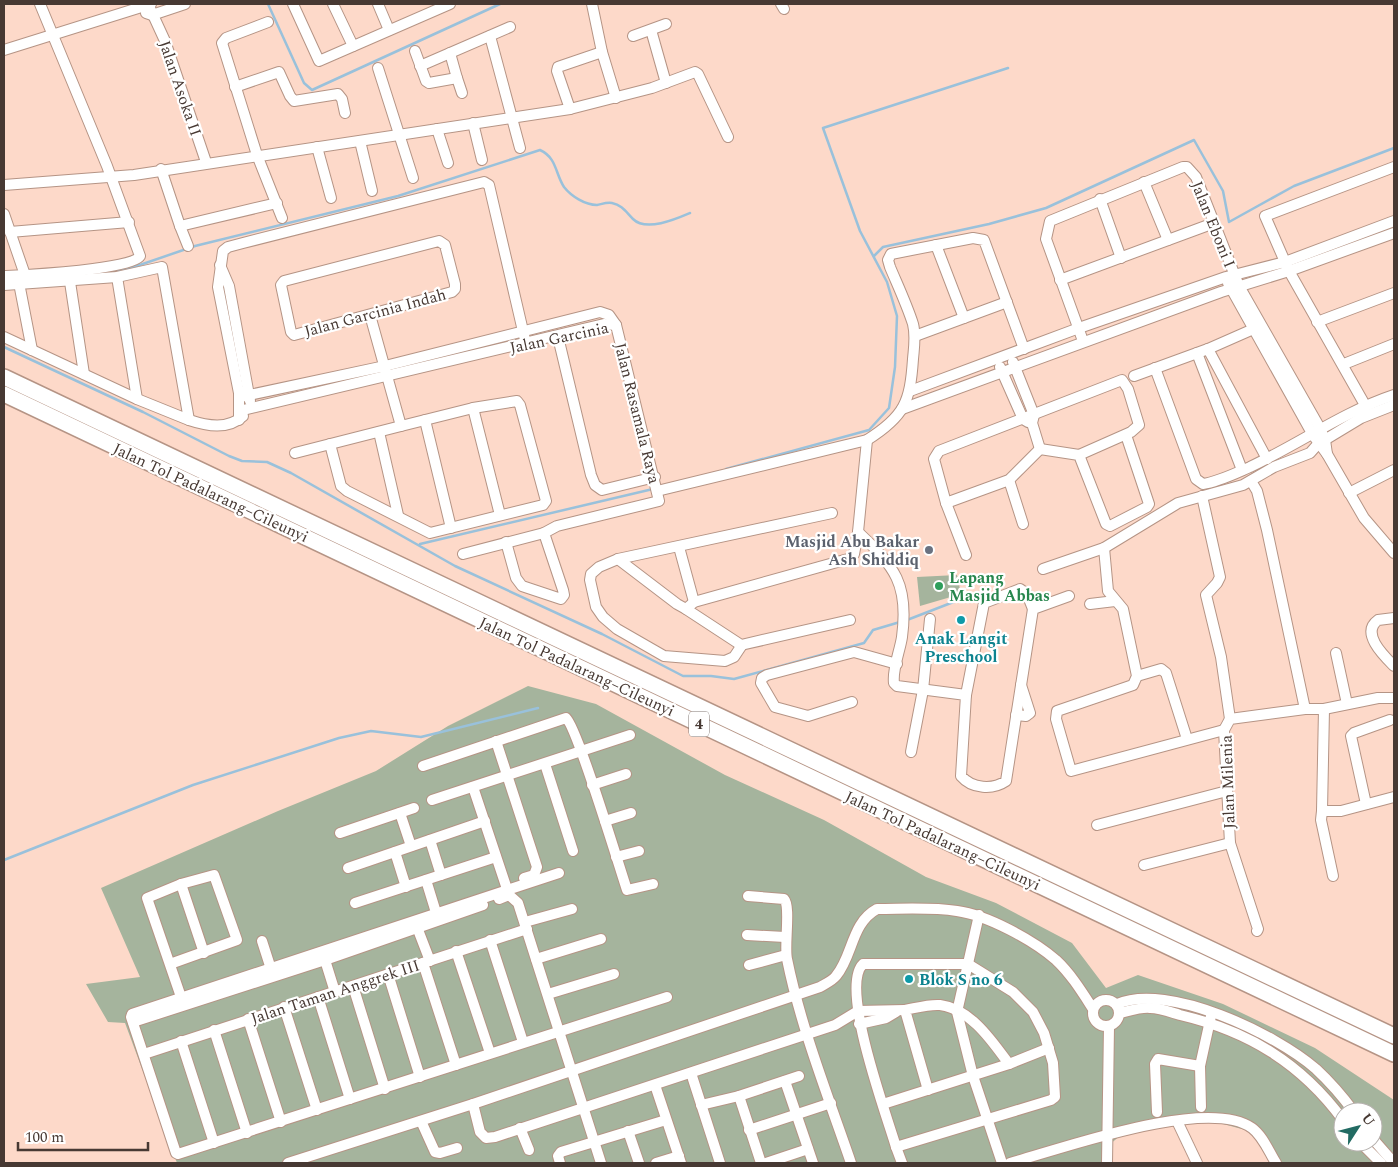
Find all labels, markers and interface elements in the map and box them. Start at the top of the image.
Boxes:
street label: Jalan Asoka II [152,37,208,139]
street label: Jalan Eboni I [1185,177,1241,271]
street label: Jalan Garcinia Indah [302,282,449,343]
street label: Jalan Garcinia [508,316,611,360]
street label: Jalan Rasamala Raya [608,340,666,486]
street label: Jalan Tol Padalarang–Cileunyi [109,437,312,549]
place label: Masjid Abu Bakar Ash Shiddiq [785,530,919,572]
marker: Masjid Abu Bakar Ash Shiddiq [923,544,935,556]
place label: Lapang Masjid Abbas [949,566,1050,608]
marker: Lapang Masjid Abbas [933,580,945,592]
street label: Jalan Tol Padalarang–Cileunyi [475,611,678,723]
marker: Anak Langit Preschool [955,614,967,626]
place label: Anak Langit Preschool [915,627,1007,669]
road number: 4 [689,712,709,736]
street label: Jalan Milenia [1214,734,1242,829]
street label: Jalan Tol Padalarang–Cileunyi [841,785,1044,897]
street label: Jalan Taman Anggrek III [248,953,423,1031]
place label: Blok S no 6 [919,968,1003,992]
marker: Blok S no 6 [903,973,915,985]
north arrow [1333,1102,1383,1152]
text: U [1356,1109,1380,1131]
scale bar [18,1120,148,1152]
text: 100 m [25,1126,64,1149]

